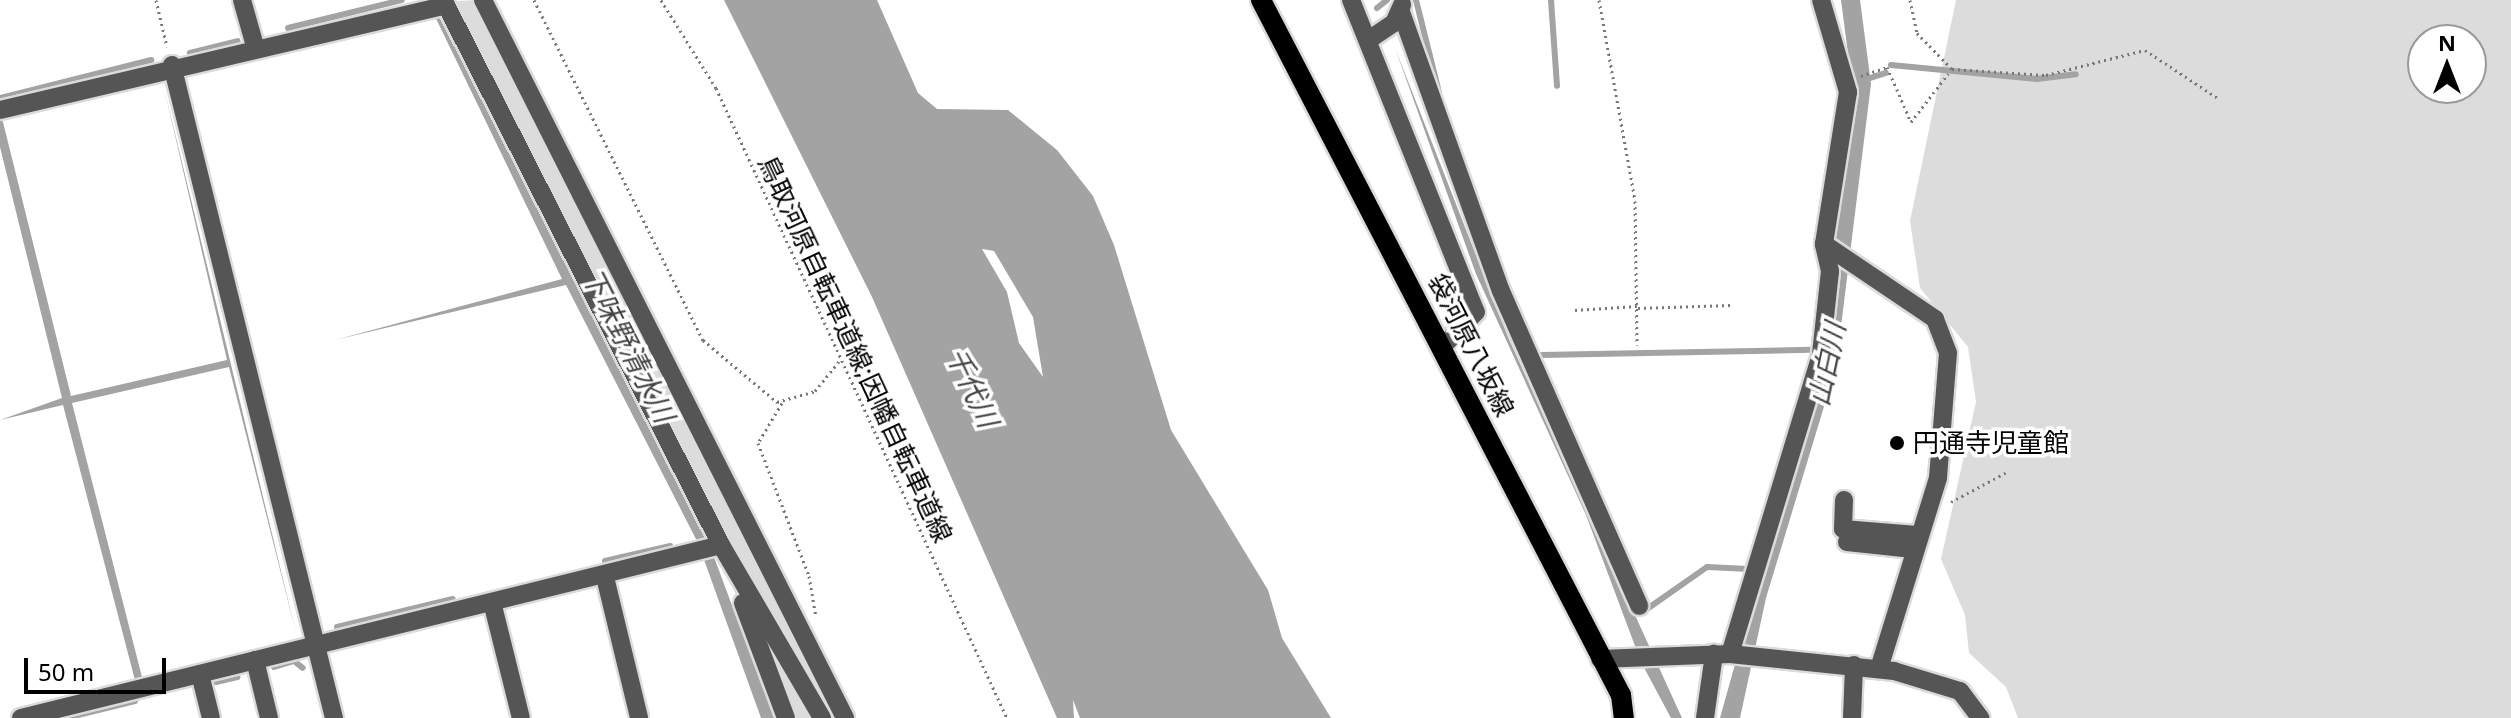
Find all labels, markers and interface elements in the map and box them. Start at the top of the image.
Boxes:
north arrow [2407,24,2487,104]
text: N [2438,27,2456,57]
street label: 鳥取河原自転車道線;因幡自転車道線 [751,151,959,547]
water label: 下味野清水川 [576,263,682,427]
street label: 袋河原八坂線 [1422,268,1520,422]
water label: 山白川 [1801,319,1851,409]
water label: 千代川 [940,342,1006,432]
place label: 円通寺児童館 [1913,427,2069,459]
marker: 円通寺児童館 [1888,434,1906,452]
scale bar [28,642,170,692]
text: 50 m [38,655,94,688]

